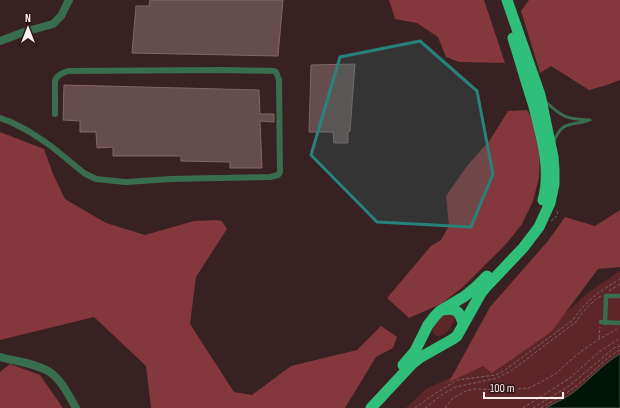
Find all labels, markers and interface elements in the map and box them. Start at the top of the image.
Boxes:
north arrow [8,8,48,48]
text: N [25,12,31,25]
scale bar [484,374,563,400]
text: 100 m [490,381,515,396]

